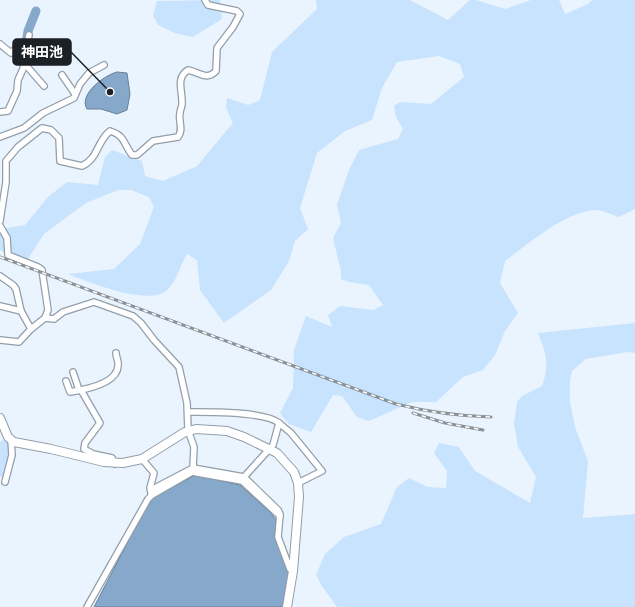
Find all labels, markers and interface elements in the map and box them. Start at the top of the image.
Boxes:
callout: 神田池 [13,39,71,65]
text: 神田池 [21,44,63,61]

